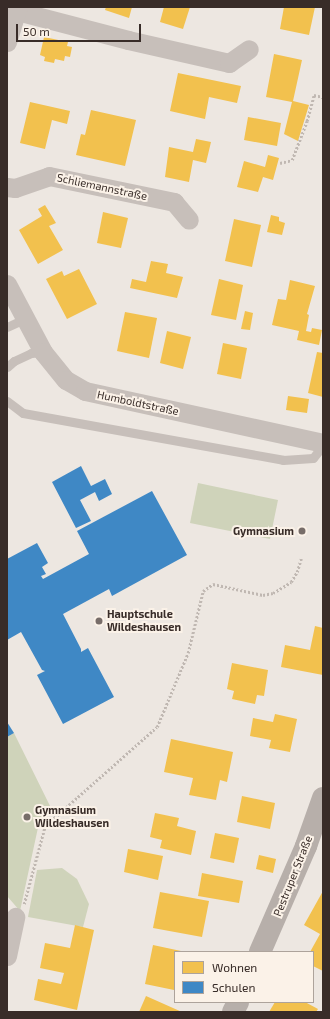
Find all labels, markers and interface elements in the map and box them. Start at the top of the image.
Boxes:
scale bar [18,16,143,42]
text: 50 m [23,24,50,38]
street label: Schliemannstraße [56,171,148,203]
street label: Humboldtstraße [96,388,180,418]
place label: Gymnasium [233,524,294,538]
marker: Gymnasium [297,526,307,536]
place label: Hauptschule Wildeshausen [107,608,181,634]
marker: Hauptschule Wildeshausen [94,616,104,626]
place label: Gymnasium Wildeshausen [35,804,109,830]
marker: Gymnasium Wildeshausen [22,812,32,822]
street label: Pestruper Straße [271,834,315,918]
legend [174,951,314,1003]
text: Wohnen [212,960,257,974]
text: Schulen [212,980,255,994]

